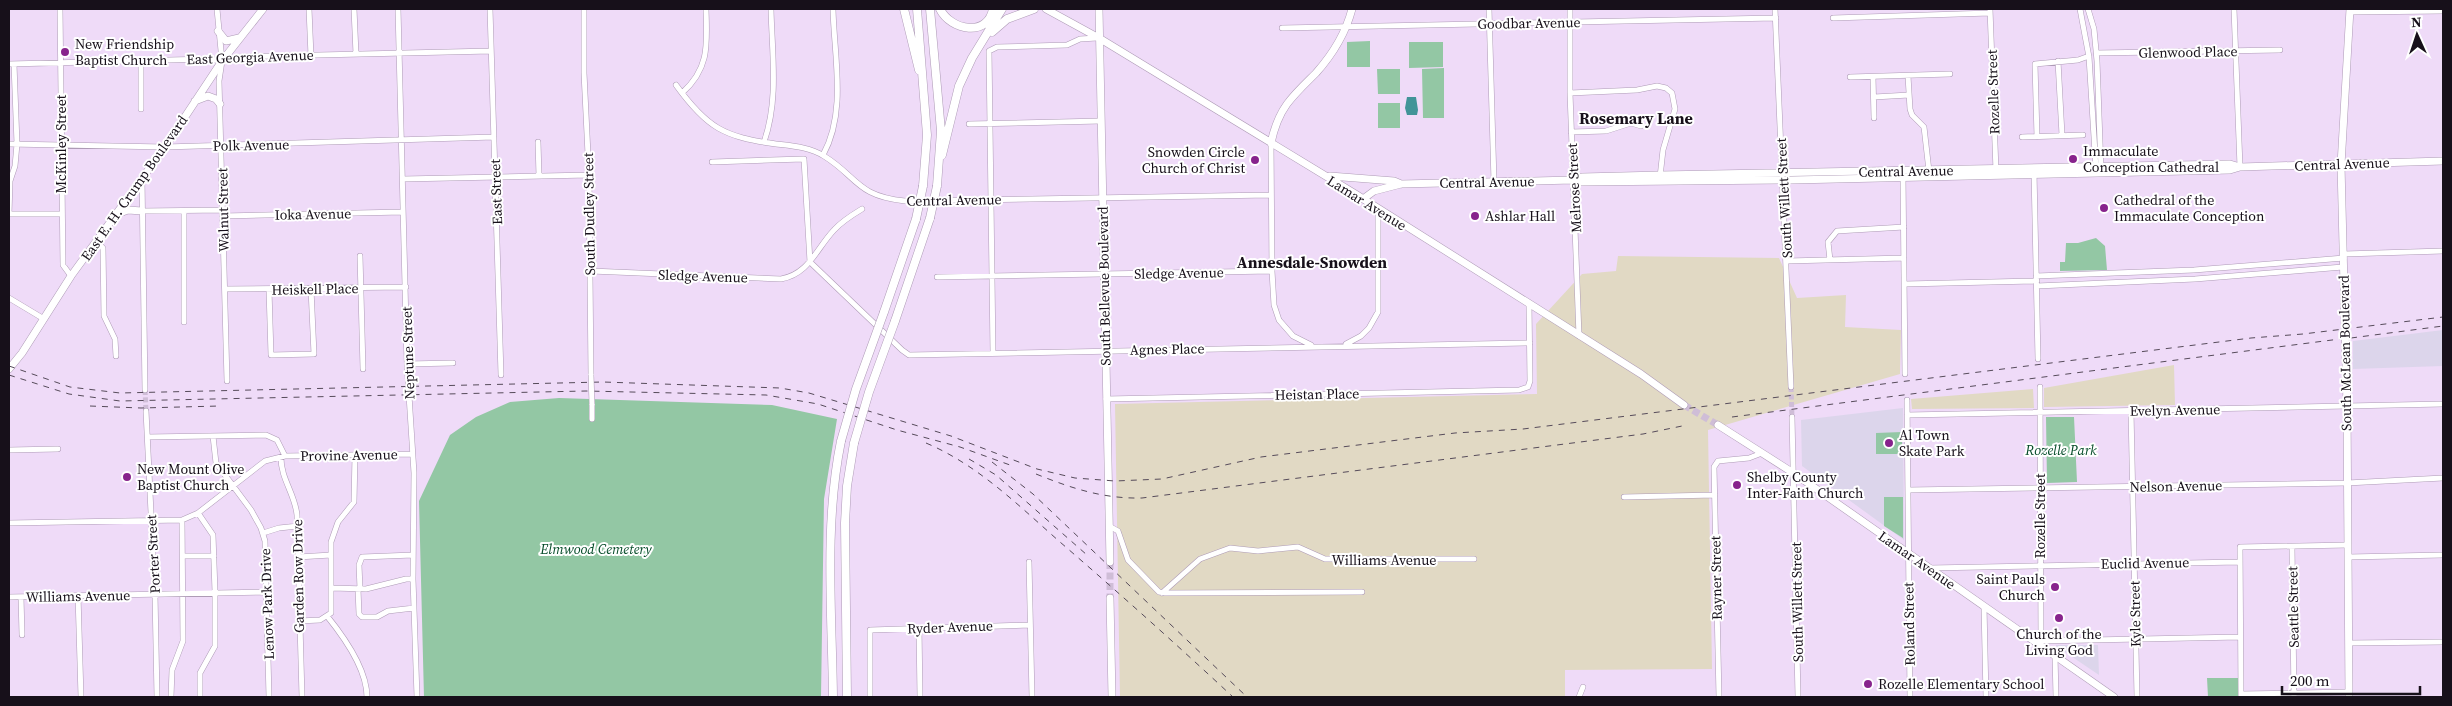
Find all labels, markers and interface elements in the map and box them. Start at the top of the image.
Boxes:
north arrow [2392,10,2442,60]
street label: Goodbar Avenue [1477,12,1581,34]
text: N [2411,12,2422,32]
place label: New Friendship Baptist Church [75,34,174,70]
street label: Glenwood Place [2138,41,2238,63]
street label: East Georgia Avenue [186,45,314,69]
marker: New Friendship Baptist Church [59,46,71,58]
street label: Rozelle Street [1982,49,2004,135]
street label: McKinley Street [51,94,71,193]
district label: Rosemary Lane [1579,107,1693,129]
street label: East E. H. Crump Boulevard [76,111,192,265]
street label: Polk Avenue [213,134,289,156]
street label: South Willett Street [1771,137,1797,259]
place label: Immaculate Conception Cathedral [2083,141,2219,177]
place label: Snowden Circle Church of Christ [1142,142,1245,178]
street label: Melrose Street [1562,142,1586,233]
street label: South Dudley Street [578,152,600,276]
street label: Central Avenue [2294,152,2390,176]
marker: Immaculate Conception Cathedral [2067,153,2079,165]
marker: Snowden Circle Church of Christ [1249,154,1261,166]
street label: East Street [485,158,507,225]
street label: Central Avenue [1858,160,1954,182]
street label: Walnut Street [212,167,234,252]
street label: Lamar Avenue [1323,171,1411,235]
street label: Central Avenue [1439,171,1535,193]
street label: Central Avenue [906,189,1002,211]
place label: Cathedral of the Immaculate Conception [2114,190,2265,226]
marker: Cathedral of the Immaculate Conception [2098,202,2110,214]
street label: Ioka Avenue [275,203,351,225]
street label: South Bellevue Boulevard [1093,206,1115,366]
place label: Ashlar Hall [1485,206,1555,226]
marker: Ashlar Hall [1469,210,1481,222]
district label: Annesdale-Snowden [1237,251,1387,273]
street label: Sledge Avenue [1134,262,1224,284]
street label: Sledge Avenue [658,264,748,288]
street label: South McLean Boulevard [2334,275,2356,431]
street label: Heiskell Place [271,278,359,300]
street label: Neptune Street [396,306,420,400]
street label: Agnes Place [1129,338,1205,360]
street label: Heistan Place [1274,383,1360,405]
street label: Evelyn Avenue [2129,399,2221,421]
place label: Al Town Skate Park [1899,425,1965,461]
marker: Al Town Skate Park [1883,437,1895,449]
park label: Rozelle Park [2024,440,2097,460]
street label: Provine Avenue [300,444,398,466]
place label: New Mount Olive Baptist Church [137,459,244,495]
place label: Shelby County Inter-Faith Church [1747,467,1863,503]
marker: New Mount Olive Baptist Church [121,471,133,483]
street label: Rozelle Street [2030,473,2050,558]
street label: Nelson Avenue [2129,475,2223,497]
marker: Shelby County Inter-Faith Church [1731,479,1743,491]
street label: Porter Street [141,514,165,594]
street label: Garden Row Drive [287,519,309,633]
street label: Lamar Avenue [1874,526,1960,594]
street label: Rayner Street [1705,535,1727,620]
park label: Elmwood Cemetery [539,539,652,559]
street label: South Willett Street [1786,541,1808,662]
street label: Lenow Park Drive [255,548,279,660]
street label: Williams Avenue [1332,550,1436,570]
street label: Euclid Avenue [2101,552,2189,574]
street label: Seattle Street [2282,566,2304,648]
place label: Saint Pauls Church [1977,569,2045,605]
street label: Kyle Street [2124,580,2146,647]
marker: Saint Pauls Church [2049,581,2061,593]
street label: Roland Street [1898,582,1920,666]
street label: Williams Avenue [25,585,131,607]
marker: Church of the Living God [2053,612,2065,624]
street label: Ryder Avenue [907,616,993,638]
place label: Church of the Living God [2016,624,2102,660]
scale bar [2282,664,2420,696]
text: 200 m [2290,670,2330,691]
place label: Rozelle Elementary School [1878,674,2044,694]
marker: Rozelle Elementary School [1862,678,1874,690]

